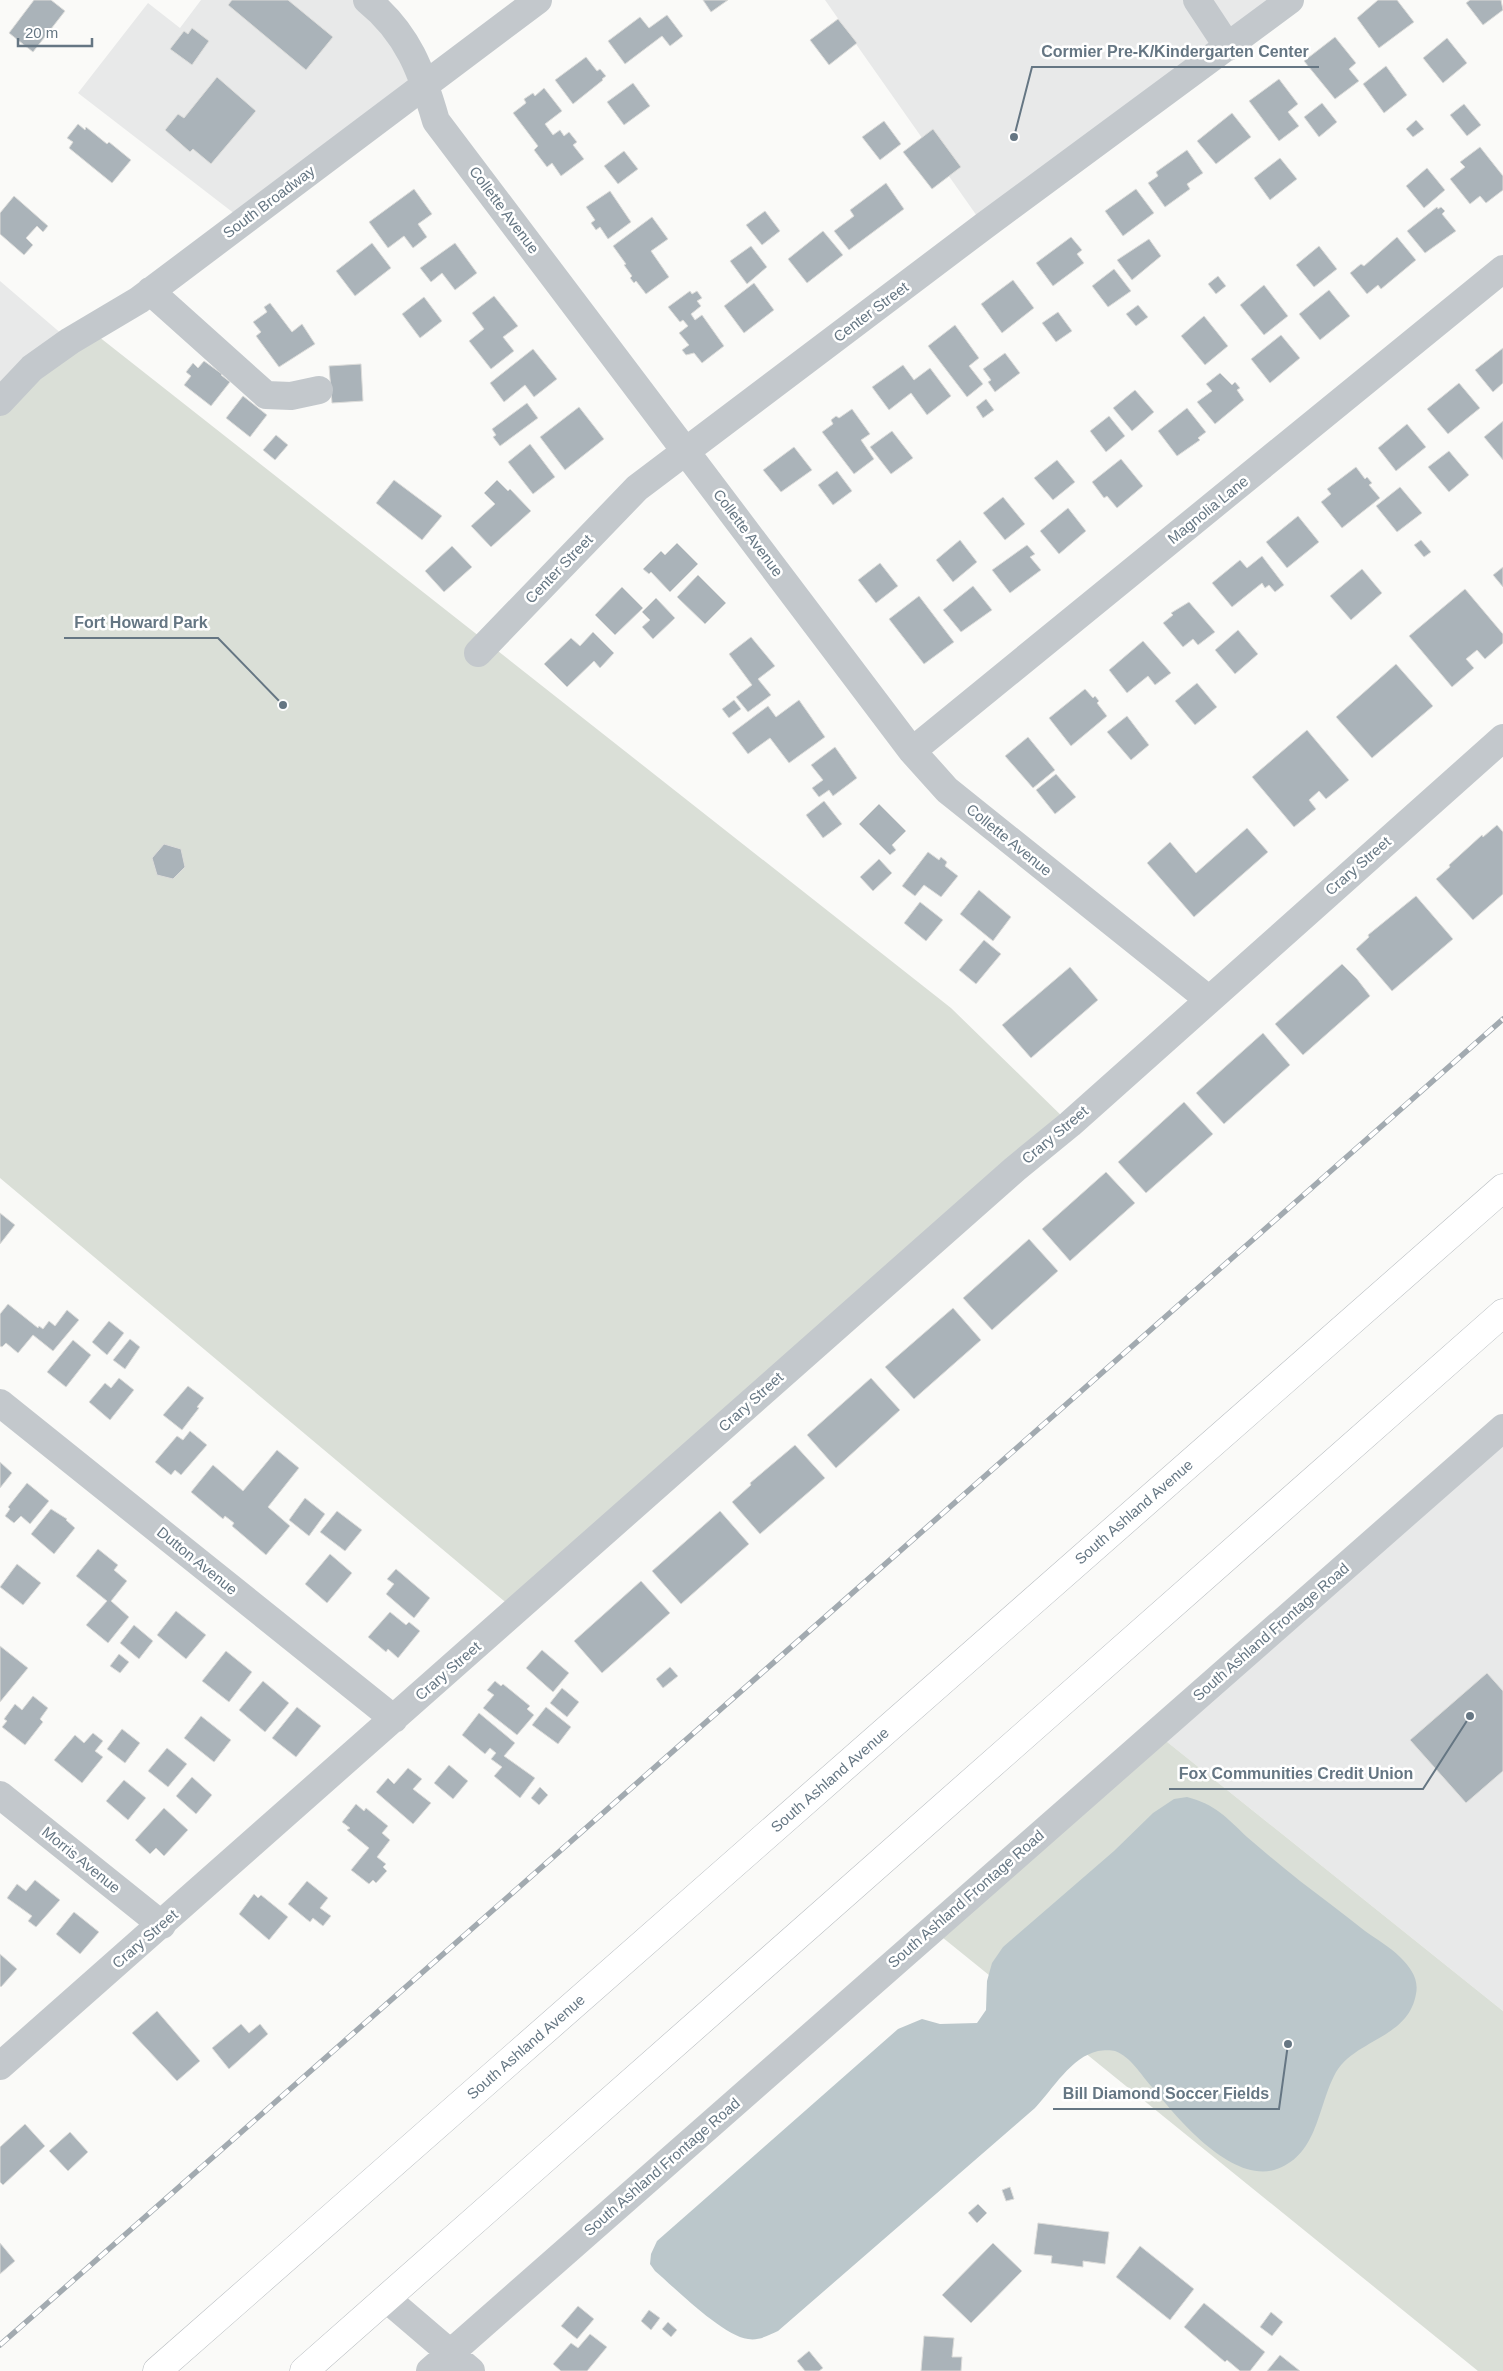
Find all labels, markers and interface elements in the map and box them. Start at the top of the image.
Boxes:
scale bar [18,15,91,47]
text: 20 m [25,24,58,41]
callout: Cormier Pre-K/Kindergarten Center [1032,36,1319,67]
text: Cormier Pre-K/Kindergarten Center [1041,43,1309,60]
street label: South Broadway [220,161,318,242]
street label: Collette Avenue [466,163,543,257]
street label: Center Street [830,277,912,345]
street label: Magnolia Lane [1164,472,1251,547]
street label: Collette Avenue [710,486,787,580]
street label: Center Street [522,530,596,607]
callout: Fort Howard Park [64,607,218,638]
text: Fort Howard Park [74,614,208,631]
street label: Collette Avenue [963,800,1055,879]
street label: Crary Street [1322,832,1394,899]
street label: Crary Street [1018,1102,1092,1167]
street label: Crary Street [715,1368,787,1435]
street label: South Ashland Avenue [1071,1456,1196,1567]
street label: Dutton Avenue [154,1523,241,1598]
street label: South Ashland Frontage Road [1189,1559,1352,1704]
street label: Crary Street [412,1637,484,1704]
street label: South Ashland Avenue [767,1724,892,1835]
callout: Fox Communities Credit Union [1169,1758,1423,1789]
text: Fox Communities Credit Union [1179,1765,1413,1782]
street label: Morris Avenue [39,1823,124,1896]
street label: South Ashland Frontage Road [884,1826,1047,1971]
street label: Crary Street [109,1905,181,1972]
street label: South Ashland Avenue [463,1991,588,2102]
callout: Bill Diamond Soccer Fields [1053,2078,1279,2109]
text: Bill Diamond Soccer Fields [1063,2085,1269,2102]
street label: South Ashland Frontage Road [580,2094,743,2239]

